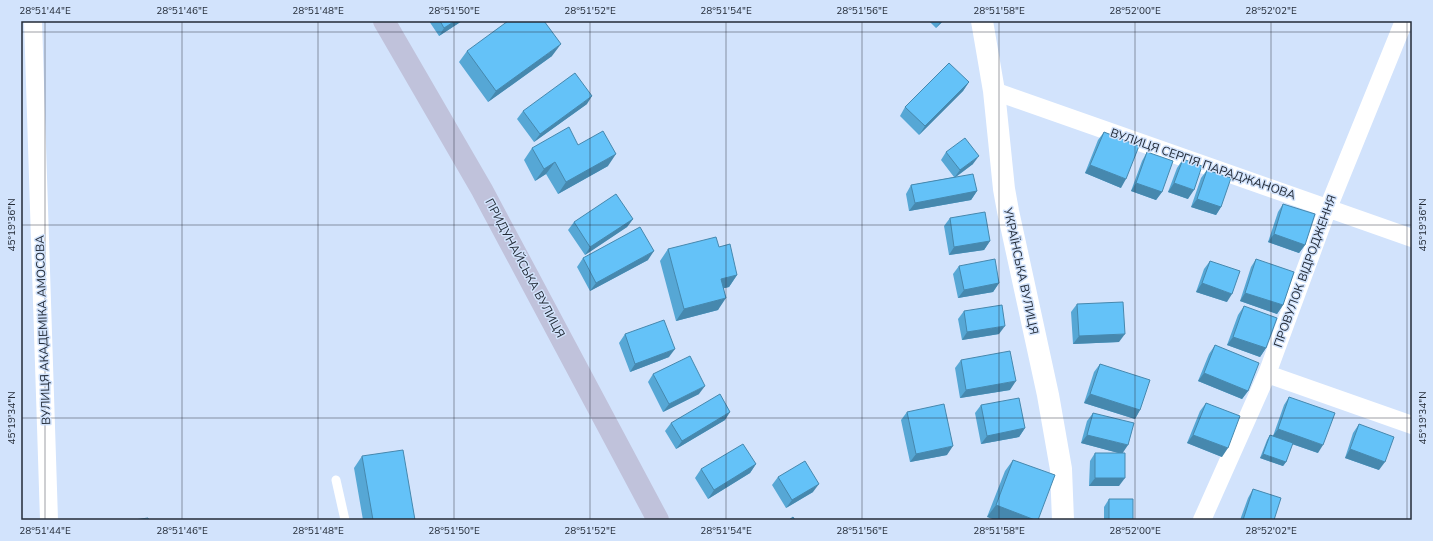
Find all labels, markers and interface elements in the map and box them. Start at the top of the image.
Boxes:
text: 28°51'44"E [19,4,71,18]
text: 28°51'46"E [156,4,208,18]
text: 28°51'48"E [292,4,344,18]
text: 28°51'50"E [428,4,480,18]
text: 28°51'52"E [564,4,616,18]
text: 28°51'54"E [700,4,752,18]
text: 28°51'56"E [836,4,888,18]
text: 28°51'58"E [973,4,1025,18]
text: 28°52'00"E [1109,4,1161,18]
text: 28°52'02"E [1245,4,1297,18]
street label: ВУЛИЦЯ СЕРГІЯ ПАРАДЖАНОВА [1108,125,1298,203]
street label: ПРОВУЛОК ВІДРОДЖЕННЯ [1270,192,1340,350]
street label: ПРИДУНАЙСЬКА ВУЛИЦЯ [481,196,569,340]
text: 45°19'36"N [5,198,19,252]
text: 45°19'36"N [1416,198,1430,252]
street label: УКРАЇНСЬКА ВУЛИЦЯ [1000,205,1042,336]
street label: ВУЛИЦЯ АКАДЕМІКА АМОСОВА [32,235,54,425]
text: 45°19'34"N [5,391,19,445]
text: 45°19'34"N [1416,391,1430,445]
text: 28°51'44"E [19,524,71,538]
text: 28°51'46"E [156,524,208,538]
text: 28°51'48"E [292,524,344,538]
text: 28°51'50"E [428,524,480,538]
text: 28°51'52"E [564,524,616,538]
text: 28°51'54"E [700,524,752,538]
text: 28°51'56"E [836,524,888,538]
text: 28°51'58"E [973,524,1025,538]
text: 28°52'00"E [1109,524,1161,538]
text: 28°52'02"E [1245,524,1297,538]

